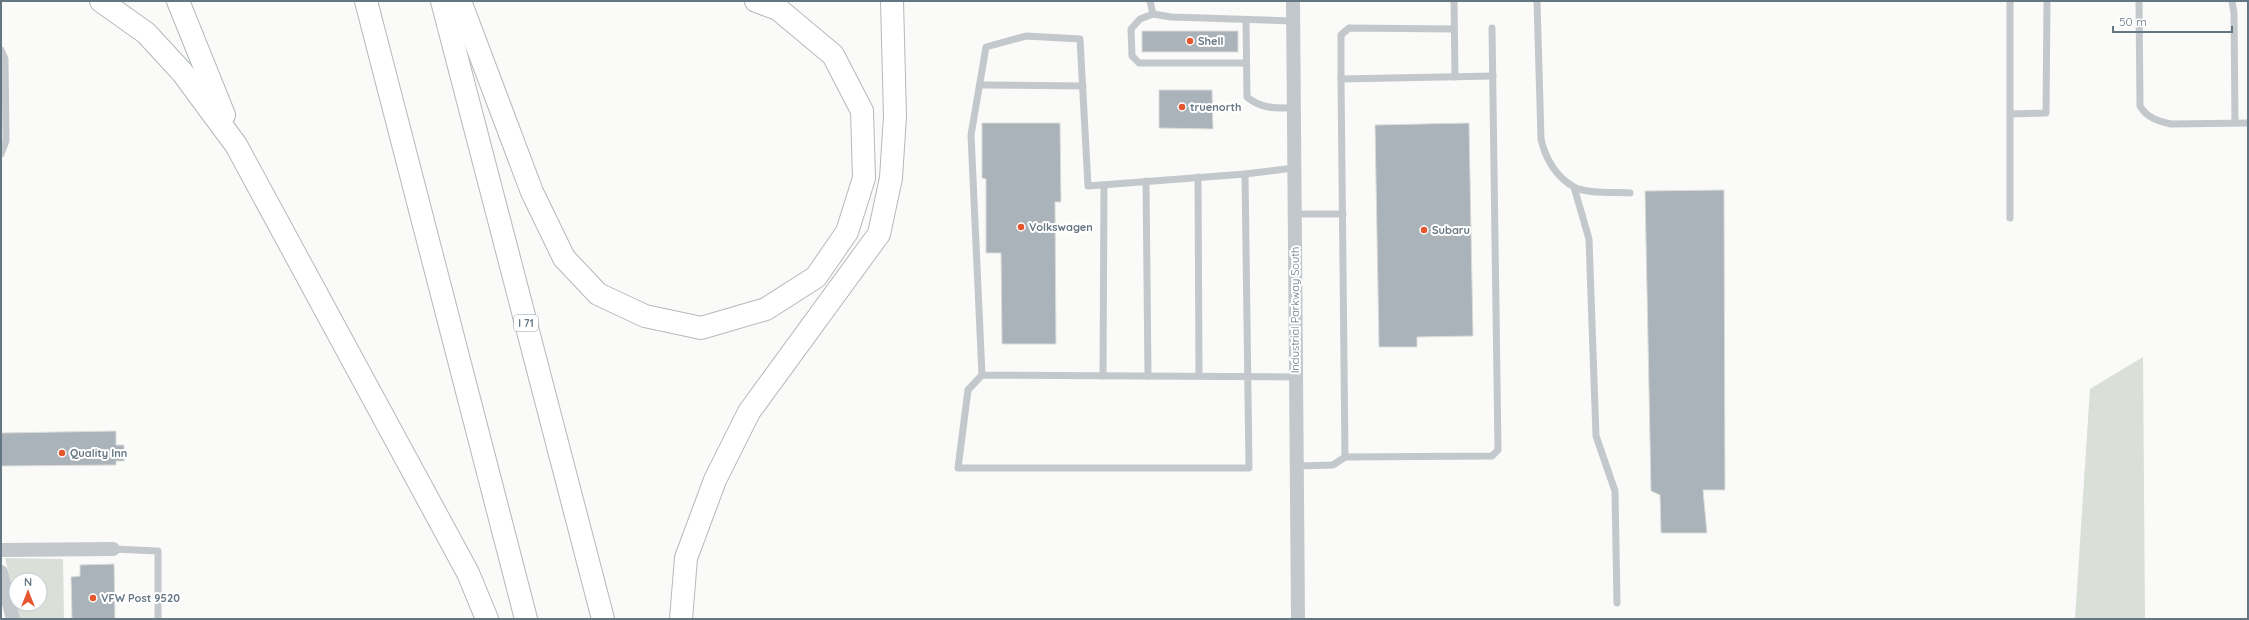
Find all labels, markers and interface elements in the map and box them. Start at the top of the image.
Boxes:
scale bar [2113,8,2232,34]
text: 50 m [2119,14,2147,29]
place label: Shell [1198,34,1223,48]
marker: Shell [1185,36,1195,46]
place label: truenorth [1190,100,1241,114]
marker: truenorth [1177,102,1187,112]
place label: Volkswagen [1029,220,1093,234]
marker: Volkswagen [1016,222,1026,232]
place label: Subaru [1432,223,1470,237]
marker: Subaru [1419,225,1429,235]
street label: Industrial Parkway South [1288,247,1302,373]
road number: I 71 [514,315,538,331]
place label: Quality Inn [70,446,127,460]
marker: Quality Inn [57,448,67,458]
north arrow [8,572,48,612]
text: N [24,575,32,589]
place label: VFW Post 9520 [101,591,180,605]
marker: VFW Post 9520 [88,593,98,603]

